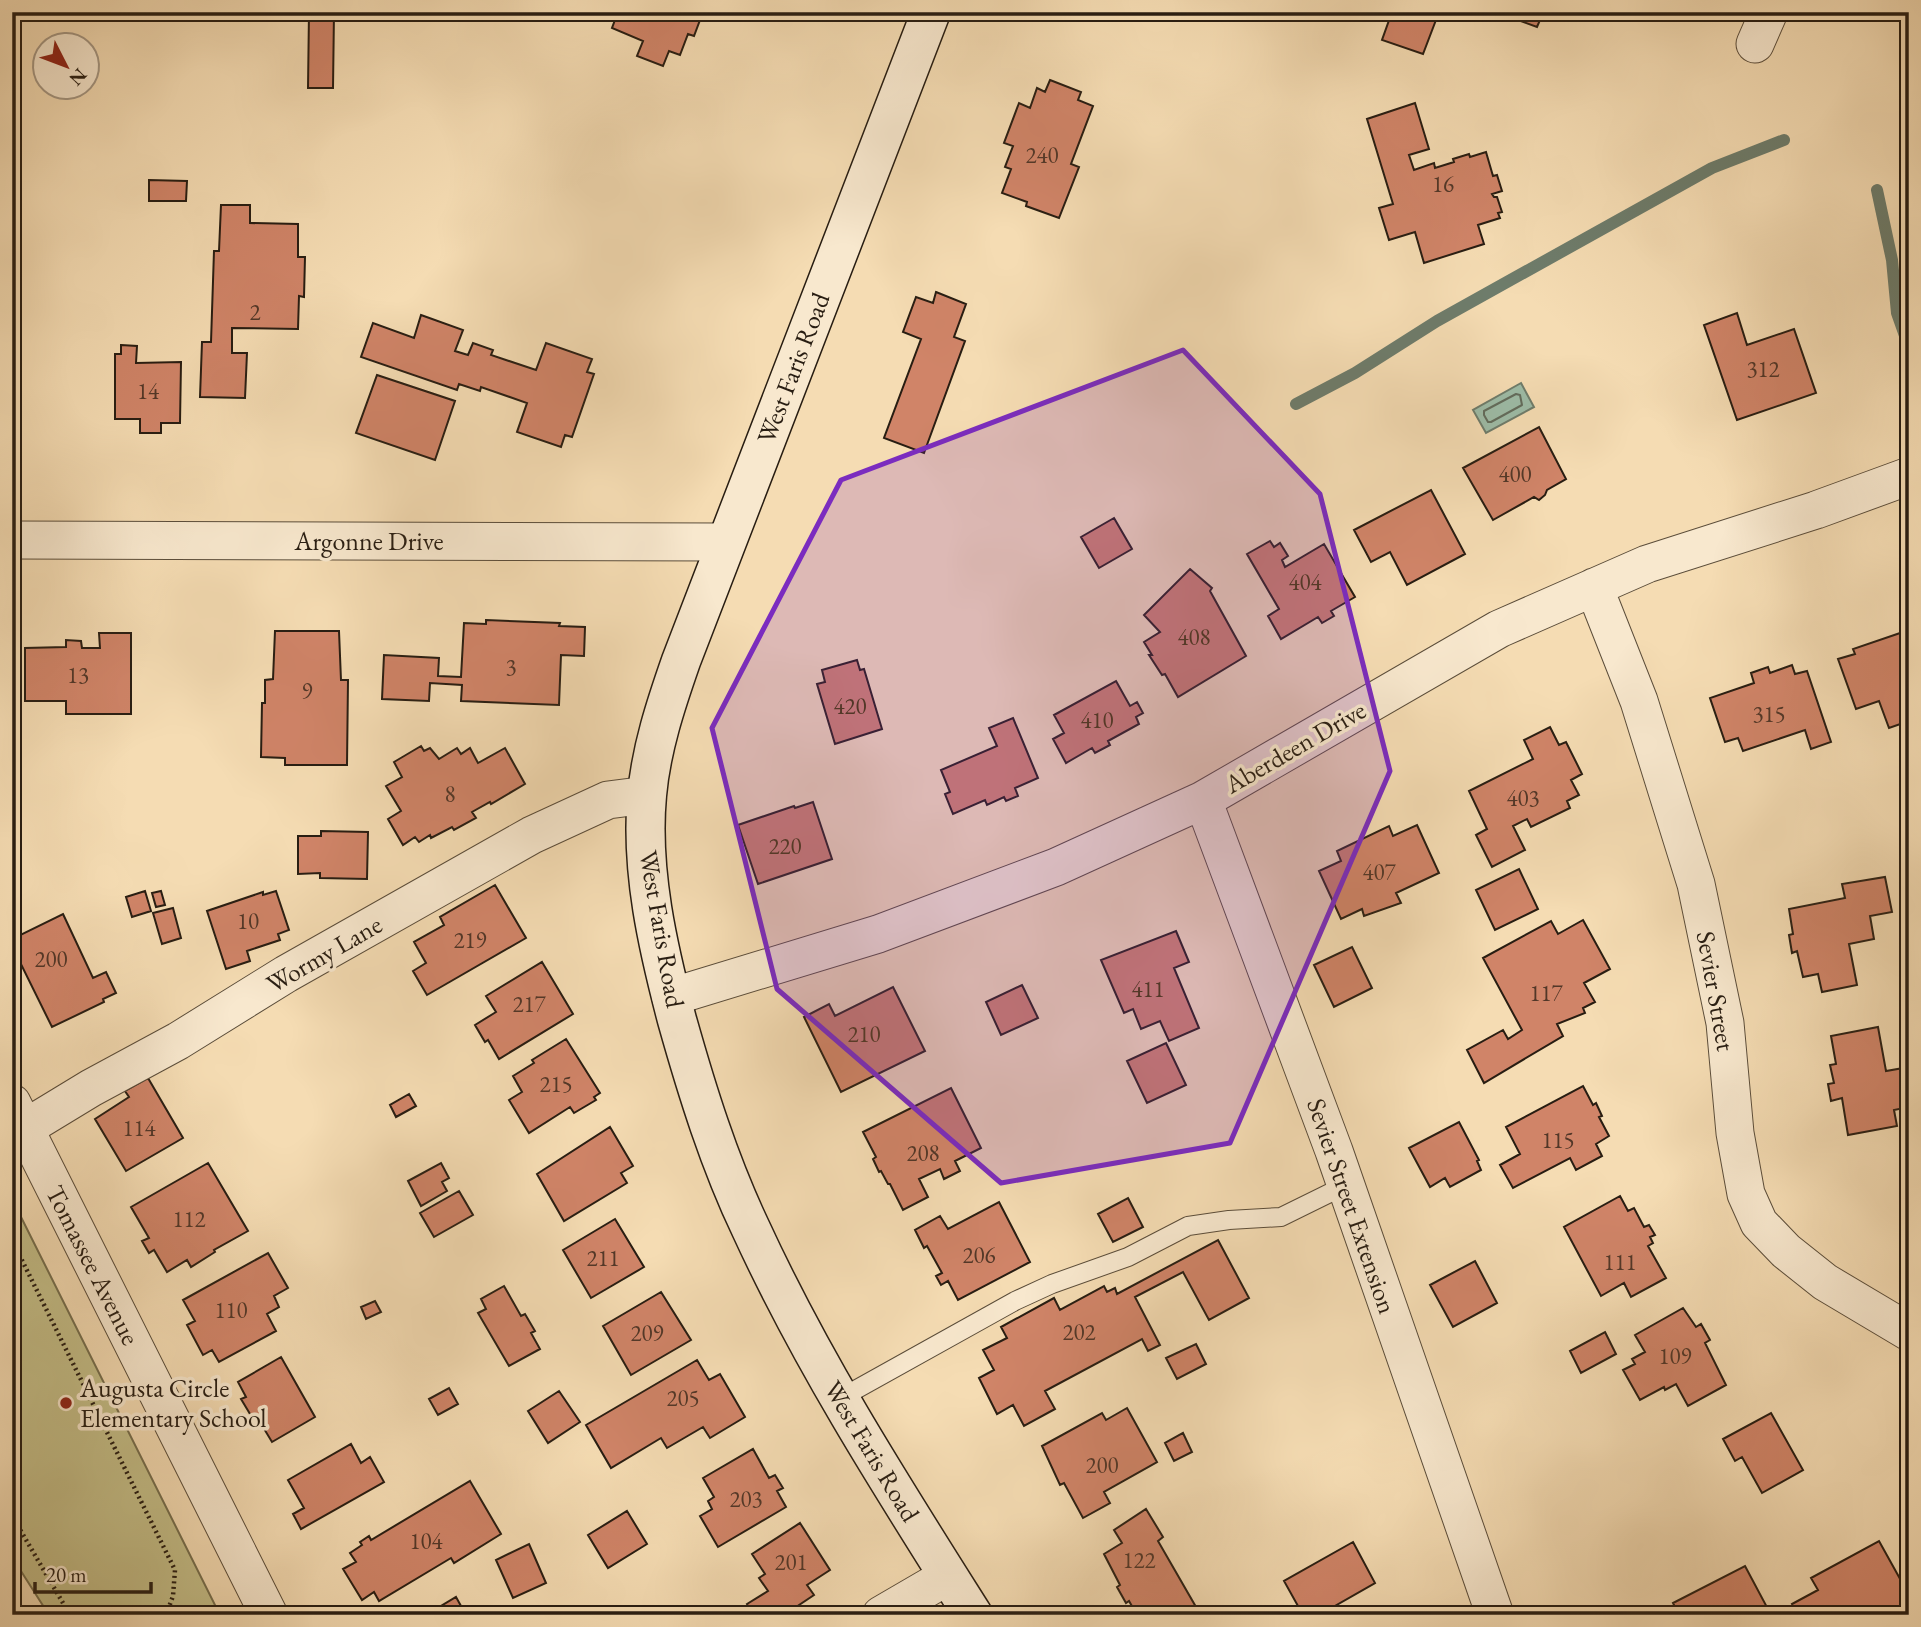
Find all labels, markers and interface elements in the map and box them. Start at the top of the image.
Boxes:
north arrow [32,32,102,102]
text: N [63,63,93,92]
house number: 240 [1025,140,1059,170]
house number: 16 [1432,169,1454,199]
street label: West Faris Road [749,287,838,448]
house number: 2 [249,297,261,327]
house number: 312 [1746,354,1780,384]
house number: 14 [137,376,160,406]
house number: 400 [1498,459,1532,489]
street label: Argonne Drive [293,524,444,558]
house number: 404 [1288,567,1323,597]
house number: 408 [1177,622,1211,652]
house number: 3 [505,652,517,682]
house number: 13 [67,660,89,690]
house number: 9 [301,676,313,706]
house number: 420 [833,691,867,721]
street label: Aberdeen Drive [1217,693,1372,802]
house number: 315 [1752,699,1786,729]
house number: 410 [1080,705,1114,735]
house number: 8 [444,779,456,809]
house number: 403 [1506,783,1540,813]
house number: 220 [768,831,802,861]
street label: West Faris Road [631,848,693,1011]
house number: 407 [1362,857,1397,887]
house number: 10 [237,906,259,936]
street label: Wormy Lane [260,907,388,1001]
house number: 219 [453,925,487,955]
street label: Sevier Street [1689,928,1743,1054]
house number: 200 [34,944,68,974]
house number: 411 [1131,974,1165,1004]
house number: 117 [1529,978,1564,1008]
house number: 217 [512,989,547,1019]
house number: 210 [847,1019,881,1049]
house number: 215 [539,1069,573,1099]
street label: Sevier Street Extension [1299,1094,1405,1318]
house number: 114 [122,1113,157,1143]
house number: 115 [1541,1125,1575,1155]
house number: 208 [906,1138,940,1168]
street label: Tomassee Avenue [38,1179,148,1351]
house number: 112 [172,1204,206,1234]
house number: 206 [962,1240,996,1270]
house number: 211 [586,1243,620,1273]
house number: 111 [1603,1247,1637,1277]
house number: 110 [214,1295,248,1325]
house number: 202 [1062,1317,1096,1347]
house number: 209 [630,1318,664,1348]
house number: 109 [1658,1341,1692,1371]
place label: Augusta Circle Elementary School [79,1371,267,1435]
street label: West Faris Road [816,1374,928,1529]
house number: 205 [666,1383,700,1413]
marker: Augusta Circle Elementary School [58,1395,74,1411]
house number: 200 [1085,1450,1119,1480]
house number: 203 [729,1484,763,1514]
house number: 104 [409,1526,444,1556]
house number: 122 [1122,1545,1156,1575]
house number: 201 [774,1547,808,1577]
scale bar [35,1550,150,1594]
text: 20 m [46,1561,87,1588]

